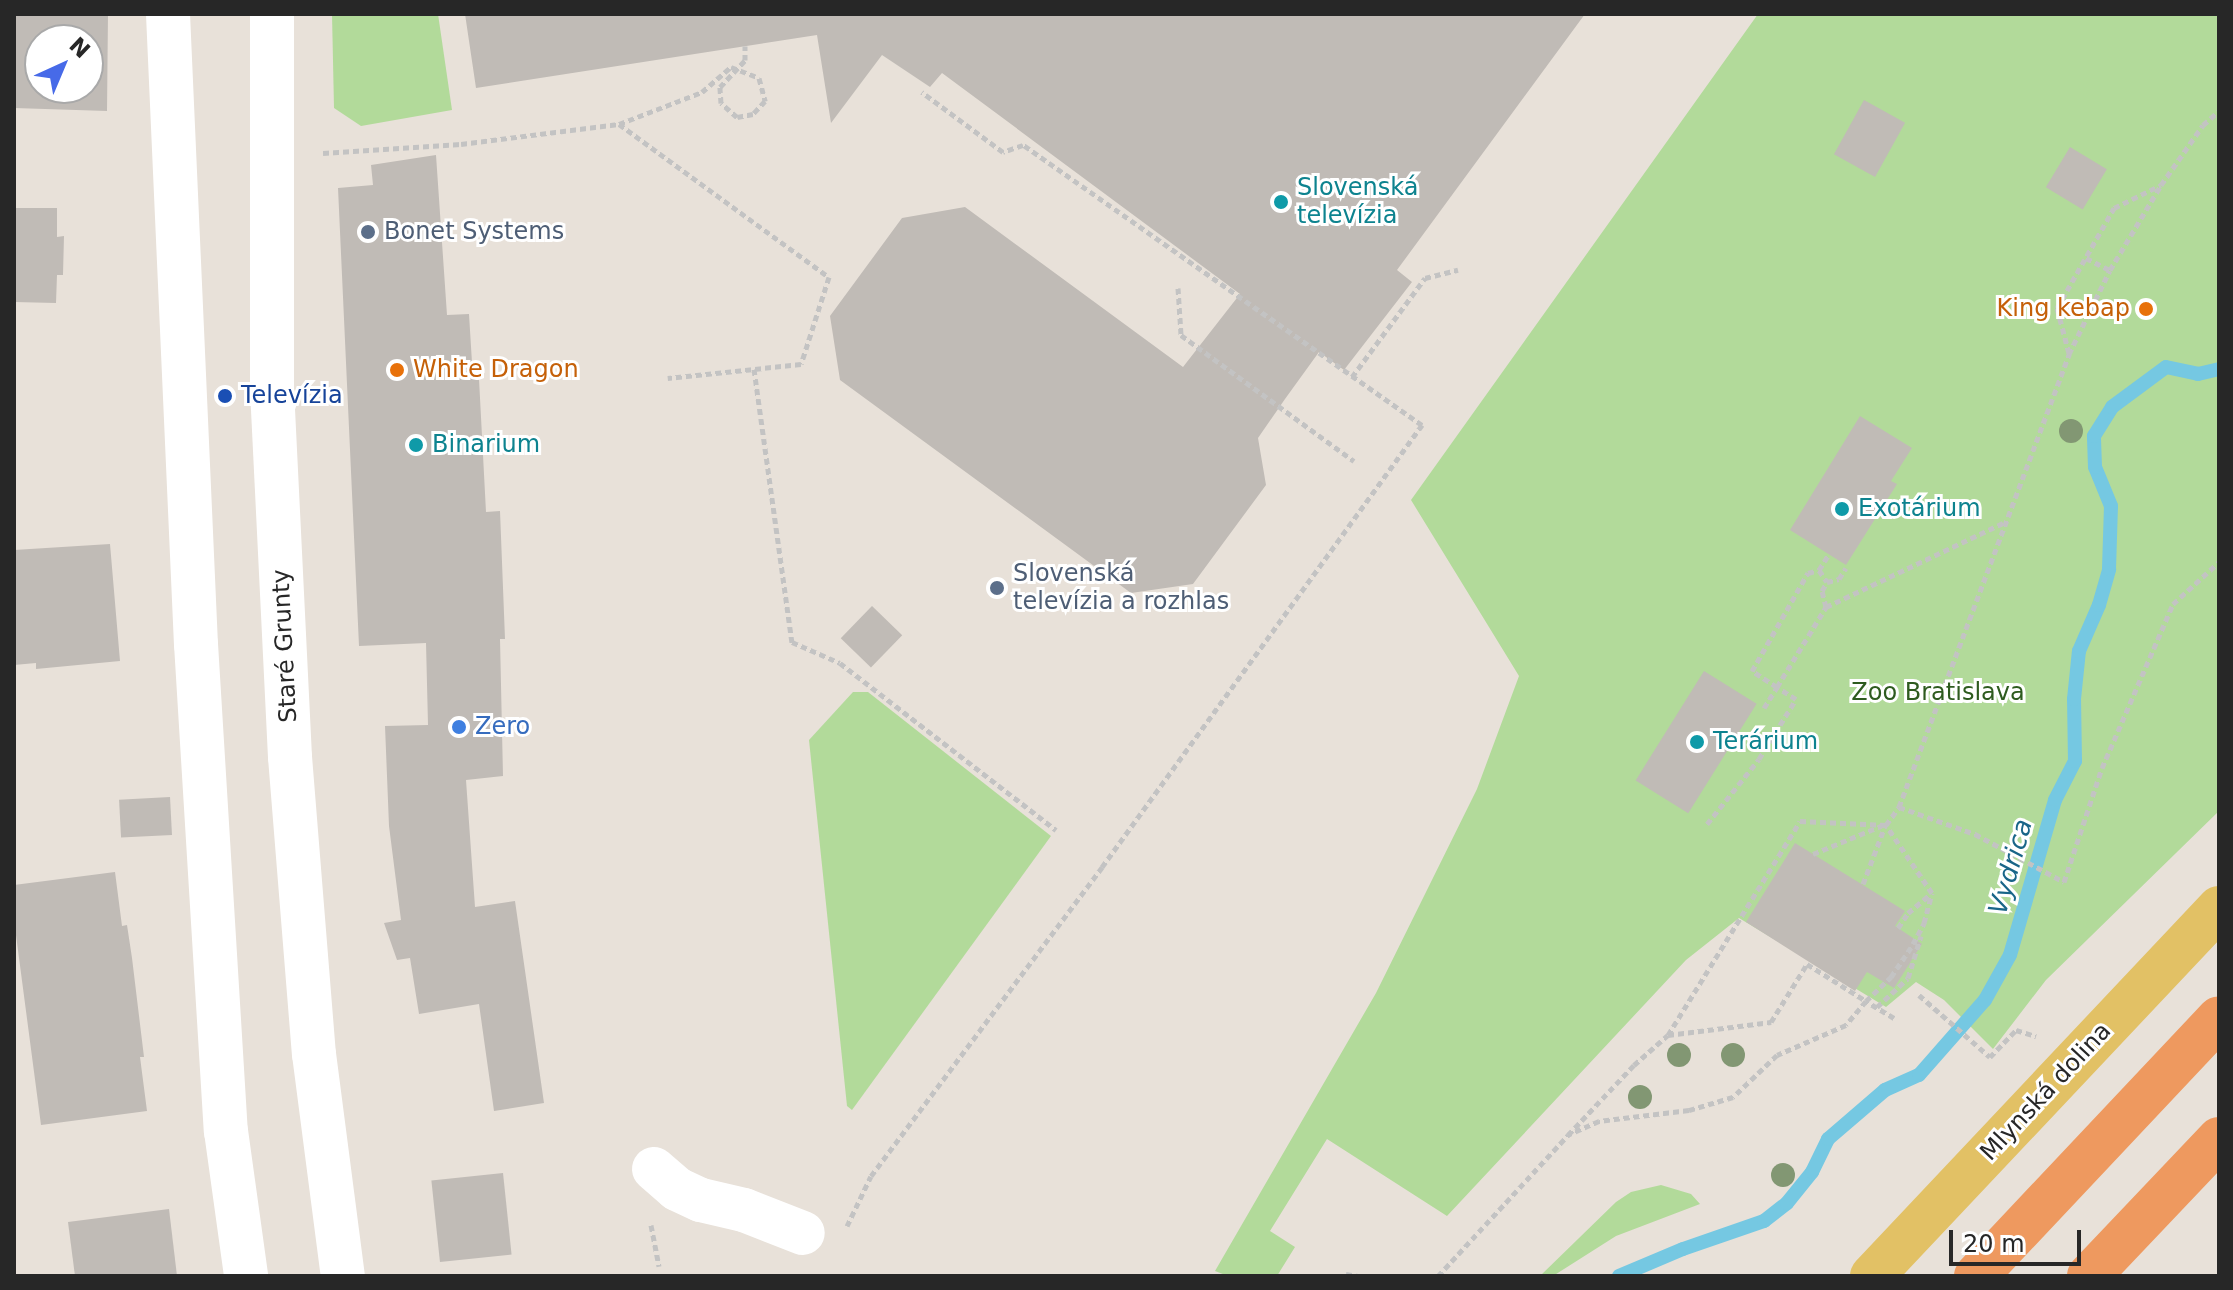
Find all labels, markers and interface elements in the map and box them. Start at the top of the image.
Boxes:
north arrow [24,24,104,104]
text: N [64,32,95,63]
place label: Slovenská televízia [1297,174,1418,230]
marker: Slovenská televízia [1272,193,1290,211]
place label: Bonet Systems [384,218,564,246]
marker: Bonet Systems [359,223,377,241]
place label: King kebap [1997,295,2130,323]
marker: King kebap [2137,300,2155,318]
place label: White Dragon [413,356,579,384]
marker: White Dragon [388,361,406,379]
place label: Televízia [241,382,343,410]
marker: Televízia [216,387,234,405]
place label: Binarium [432,431,540,459]
marker: Binarium [407,436,425,454]
place label: Exotárium [1858,495,1981,523]
marker: Exotárium [1833,500,1851,518]
place label: Slovenská televízia a rozhlas [1013,560,1229,616]
street label: Staré Grunty [267,569,303,723]
marker: Slovenská televízia a rozhlas [988,579,1006,597]
park label: Zoo Bratislava [1851,679,2025,707]
place label: Zero [475,713,530,741]
marker: Zero [450,718,468,736]
place label: Terárium [1713,728,1818,756]
marker: Terárium [1688,733,1706,751]
water label: Vydrica [1983,816,2039,918]
street label: Mlynská dolina [1975,1017,2117,1167]
scale bar [1953,1214,2085,1264]
text: 20 m [1963,1230,2025,1258]

